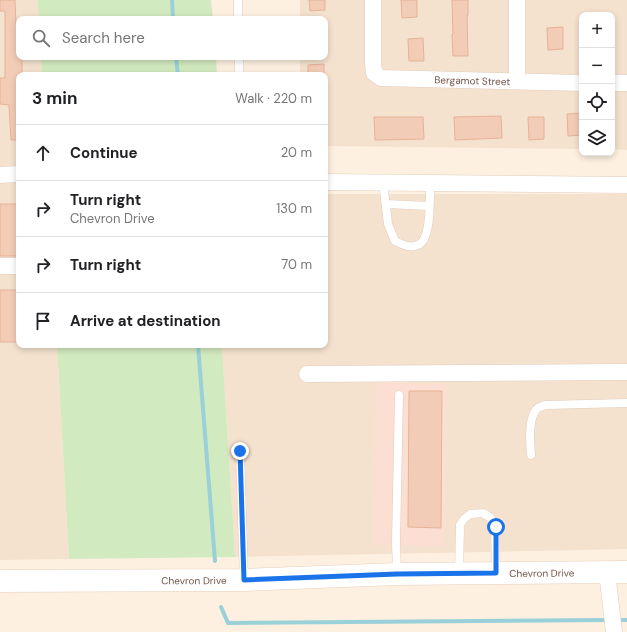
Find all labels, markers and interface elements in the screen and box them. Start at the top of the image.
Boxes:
map controls [579,12,615,156]
button: + [579,12,615,48]
search box [16,16,328,60]
icon: search [30,27,52,49]
text: Search here [62,28,145,48]
button: − [579,48,615,84]
street label: Bergamot Street [434,73,511,88]
button: locate [579,84,615,120]
text: 3 min [32,87,77,109]
text: Walk · 220 m [235,90,312,107]
button: layers [579,120,615,156]
icon: ahead [32,142,54,164]
text: Continue [70,143,138,163]
text: 20 m [281,144,312,161]
text: Turn right [70,190,141,210]
icon: right [32,198,54,220]
text: 130 m [276,200,312,217]
text: Chevron Drive [70,210,155,227]
icon: right [32,254,54,276]
text: Turn right [70,255,141,275]
text: 70 m [281,256,312,273]
icon: arrive [32,310,54,332]
text: Arrive at destination [70,311,221,331]
route end [231,442,249,460]
route start [487,518,505,536]
street label: Chevron Drive [509,566,575,580]
street label: Chevron Drive [161,574,227,587]

